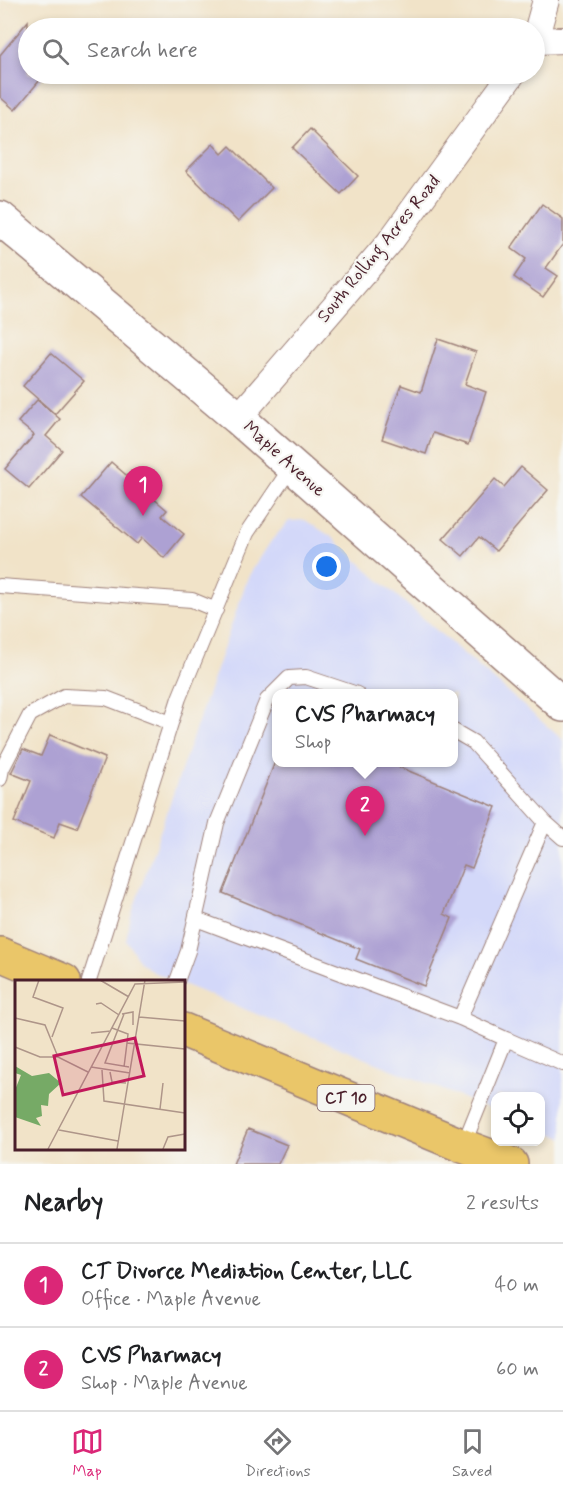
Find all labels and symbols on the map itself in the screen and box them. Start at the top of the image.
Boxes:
street label: South Rolling Acres Road [312,170,448,329]
street label: Maple Avenue [238,416,330,502]
pin: 1 [124,466,162,516]
your location [312,552,341,581]
pin: 2 [346,786,385,836]
inset map [15,980,184,1149]
road number: CT 10 [318,1085,374,1111]

